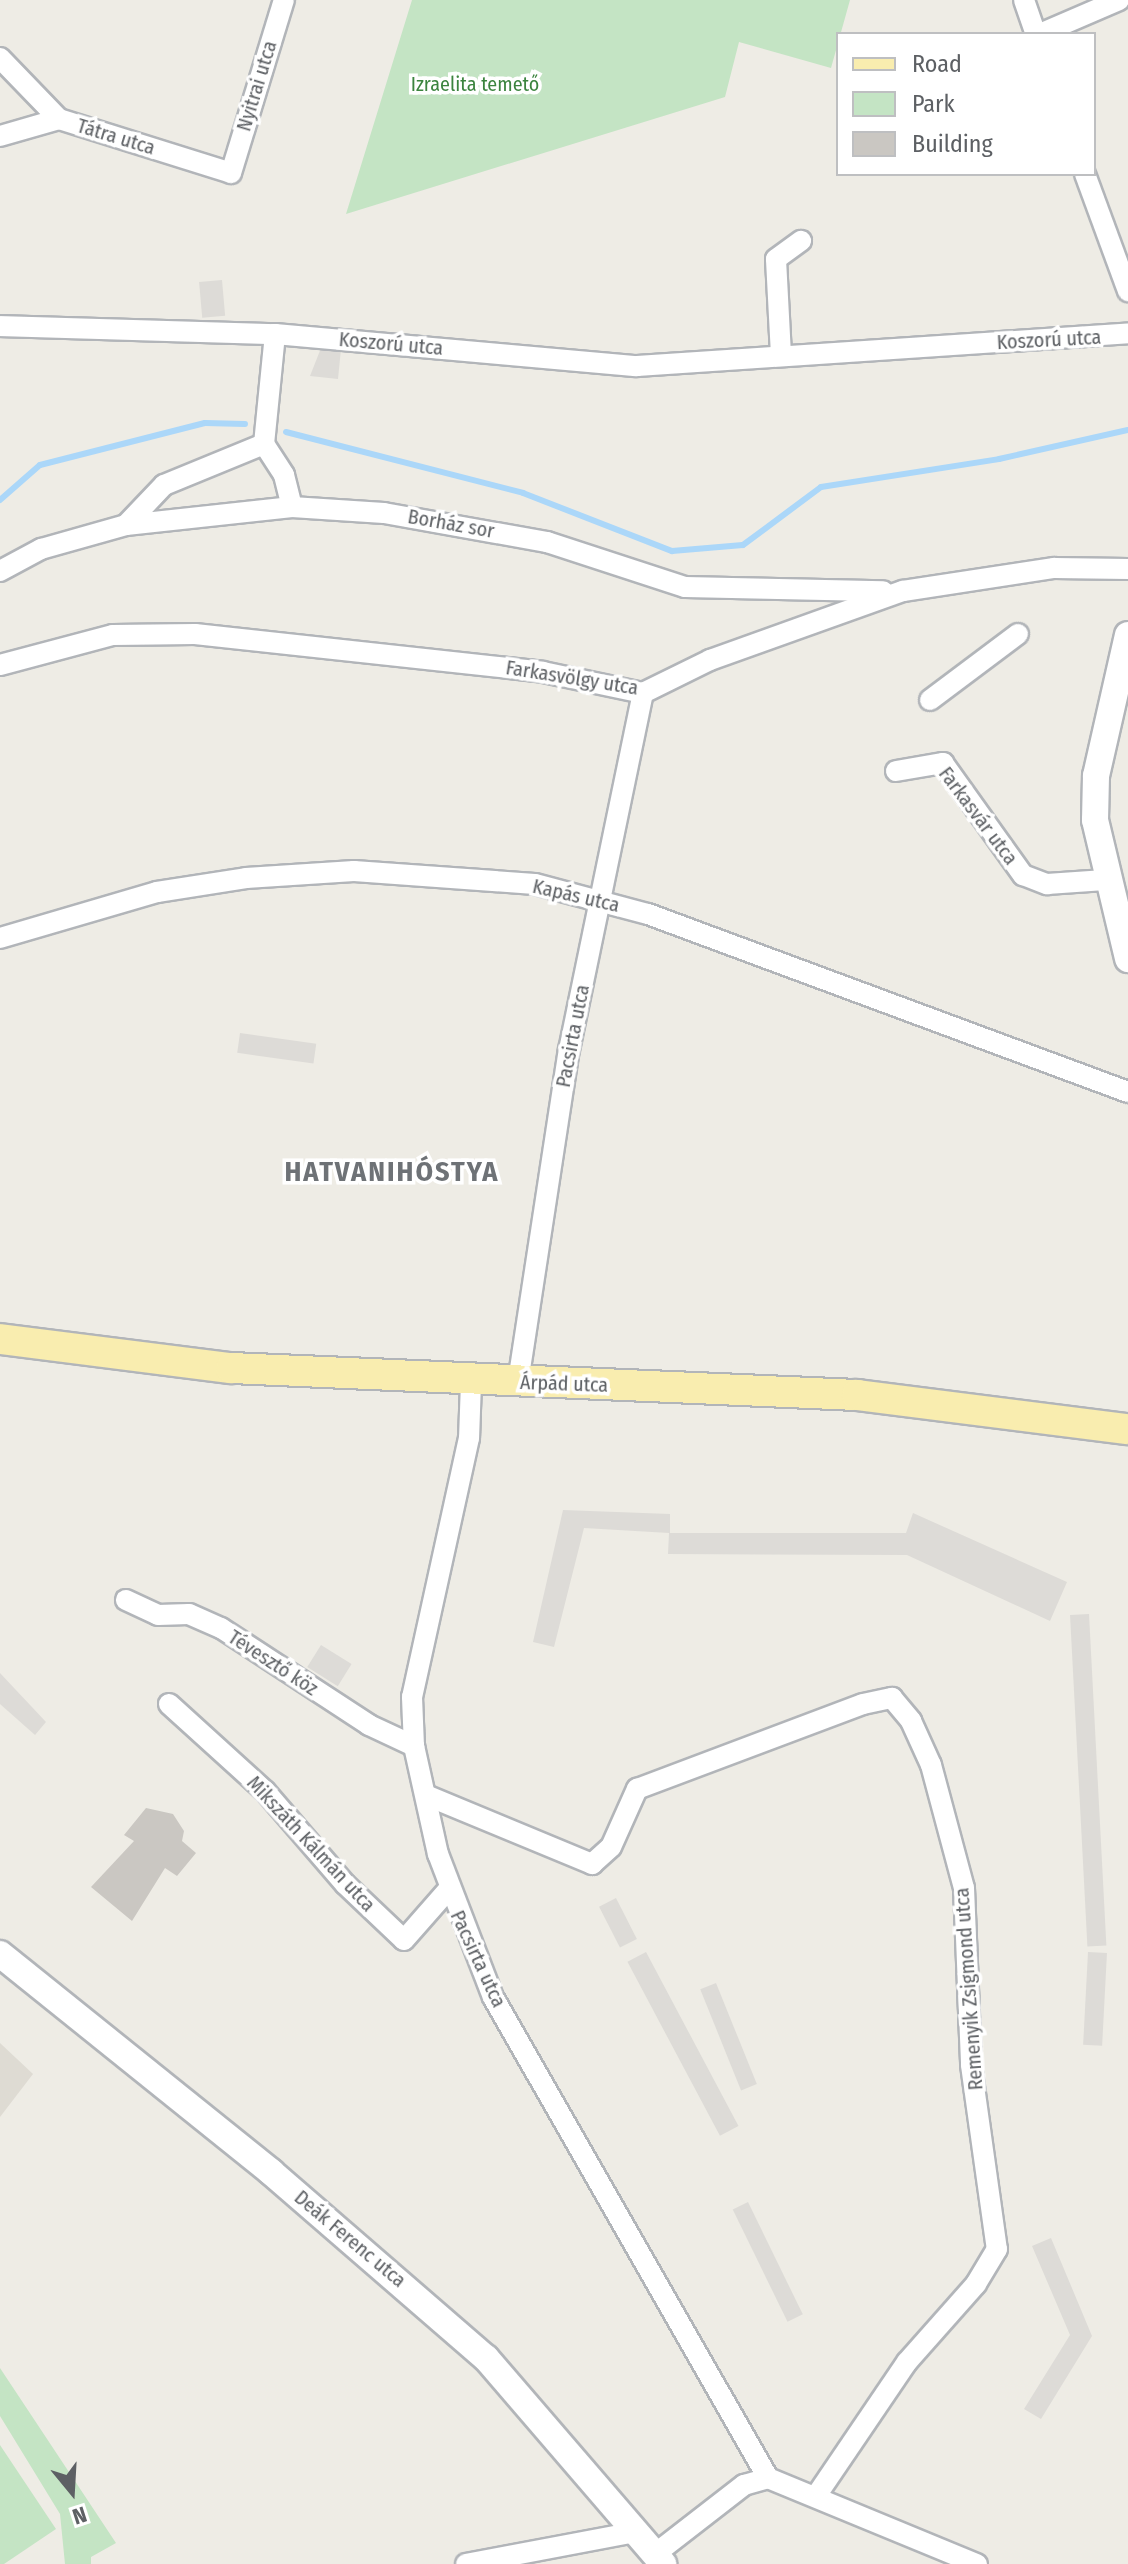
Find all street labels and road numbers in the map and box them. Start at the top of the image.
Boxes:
street label: Nyitrai utca [232,38,282,134]
street label: Tátra utca [74,114,158,160]
street label: Koszorú utca [996,325,1102,355]
street label: Koszorú utca [338,327,444,361]
street label: Borház sor [406,505,496,543]
street label: Farkasvölgy utca [504,656,640,700]
street label: Farkasvár utca [933,762,1023,870]
street label: Kapás utca [530,874,622,918]
street label: Pacsirta utca [551,983,595,1089]
street label: Árpád utca [520,1370,608,1398]
street label: Tévesztő köz [224,1625,322,1701]
street label: Mikszáth Kálmán utca [242,1771,380,1917]
street label: Remenyik Zsigmond utca [950,1887,988,2091]
street label: Pacsirta utca [445,1907,511,2011]
street label: Deák Ferenc utca [289,2185,411,2293]

